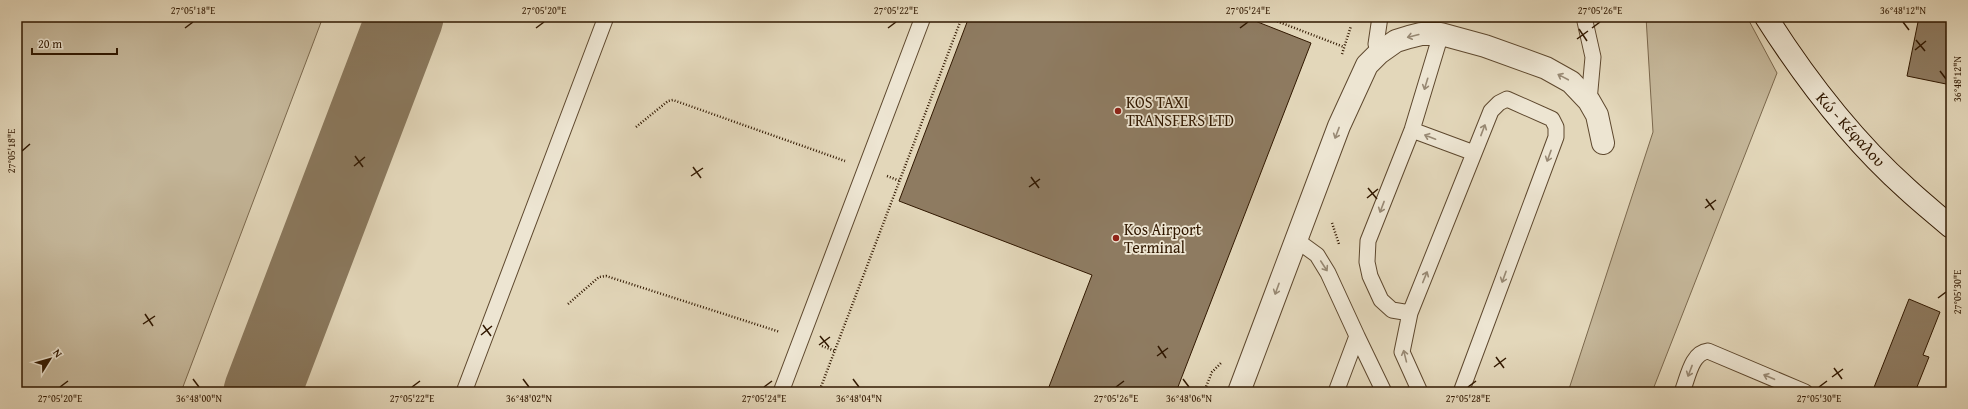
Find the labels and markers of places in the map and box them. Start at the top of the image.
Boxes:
place label: KOS TAXI TRANSFERS LTD [1126,90,1234,132]
marker: KOS TAXI TRANSFERS LTD [1113,106,1123,116]
place label: Kos Airport Terminal [1124,217,1202,259]
marker: Kos Airport Terminal [1111,233,1121,243]

